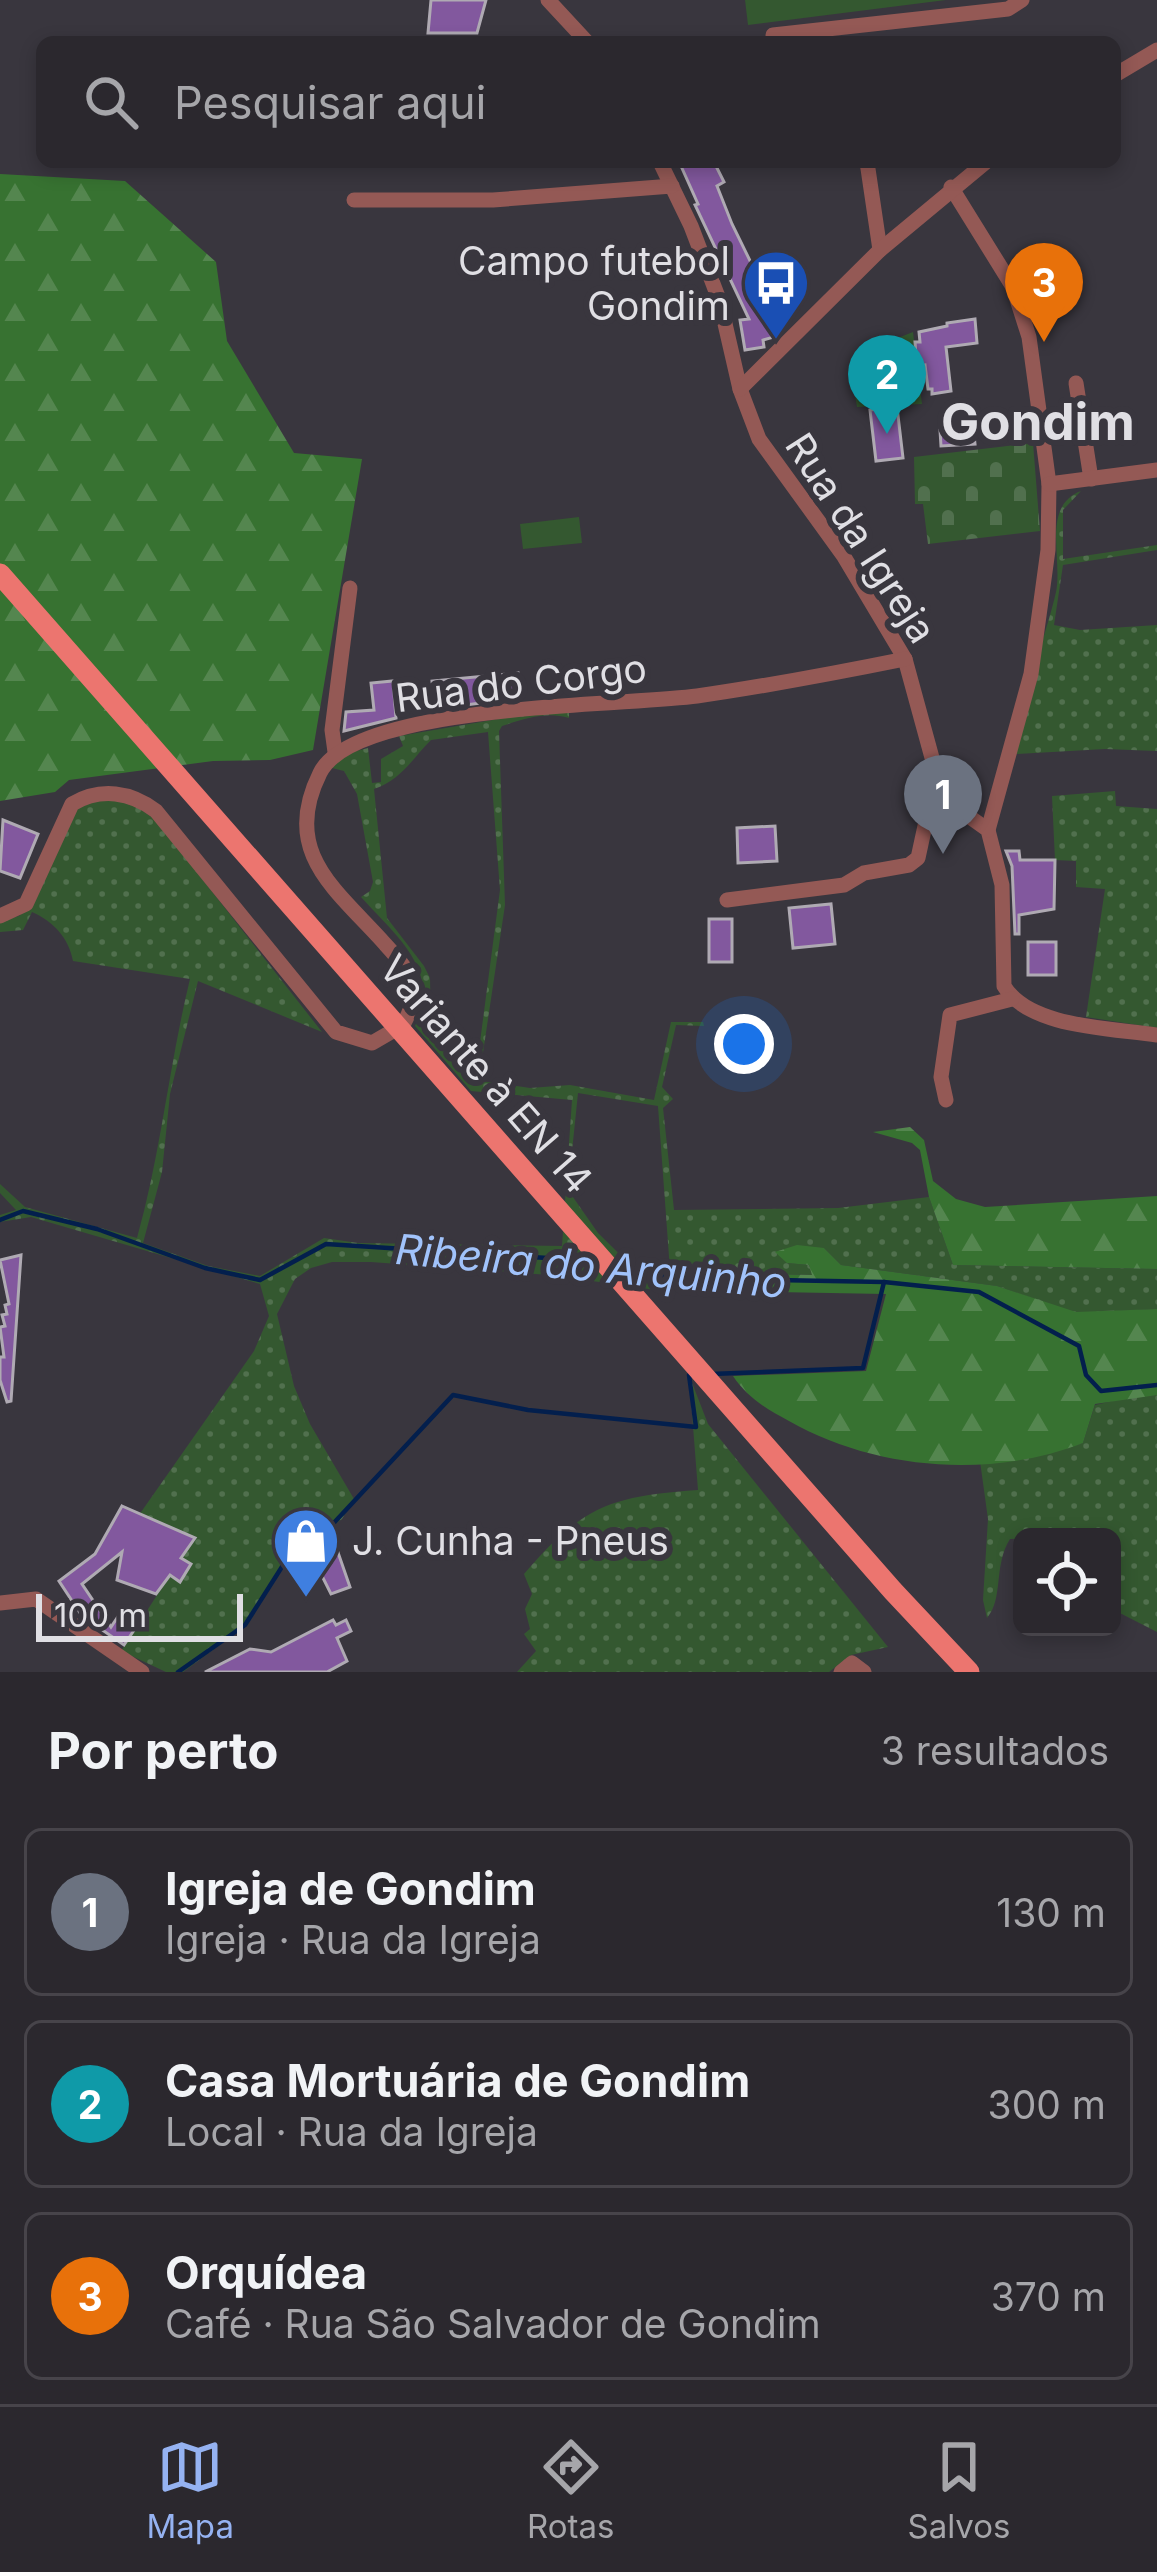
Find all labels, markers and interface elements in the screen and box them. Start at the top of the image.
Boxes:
search box [36,36,1121,168]
icon: search [78,69,144,135]
text: Pesquisar aqui [174,75,487,130]
place label: Campo futebol Gondim [458,237,730,329]
pin: 3 [1005,243,1083,342]
bus stop icon: Campo futebol Gondim [741,248,811,342]
pin: 2 [848,335,926,434]
district label: Gondim [941,391,1135,452]
street label: Rua da Igreja [776,424,947,651]
street label: Rua do Corgo [393,644,649,721]
pin: 1 [904,755,982,854]
street label: Variante à EN 14 [370,945,603,1202]
your location [714,1014,774,1074]
water label: Ribeira do Arquinho [393,1223,789,1308]
shop icon: J. Cunha - Pneus [271,1506,341,1600]
place label: J. Cunha - Pneus [352,1517,669,1564]
map controls [1013,1528,1121,1636]
button: locate [1013,1528,1121,1636]
scale bar [36,1588,243,1641]
text: 100 m [54,1595,147,1635]
text: Por perto [48,1720,279,1781]
text: 3 resultados [881,1727,1109,1774]
text: Igreja de Gondim [165,1861,536,1916]
text: 1 [82,1889,98,1936]
text: 130 m [996,1889,1106,1936]
text: Igreja · Rua da Igreja [165,1916,541,1963]
text: Casa Mortuária de Gondim [165,2053,750,2108]
text: 2 [78,2081,102,2128]
text: 300 m [988,2081,1106,2128]
text: Local · Rua da Igreja [165,2108,538,2155]
text: Orquídea [165,2245,367,2300]
text: 3 [77,2273,103,2320]
text: 370 m [991,2273,1106,2320]
text: Café · Rua São Salvador de Gondim [165,2300,821,2347]
tab: Mapa [147,2434,234,2546]
tab: Rotas [527,2434,614,2546]
tab: Salvos [907,2434,1010,2546]

